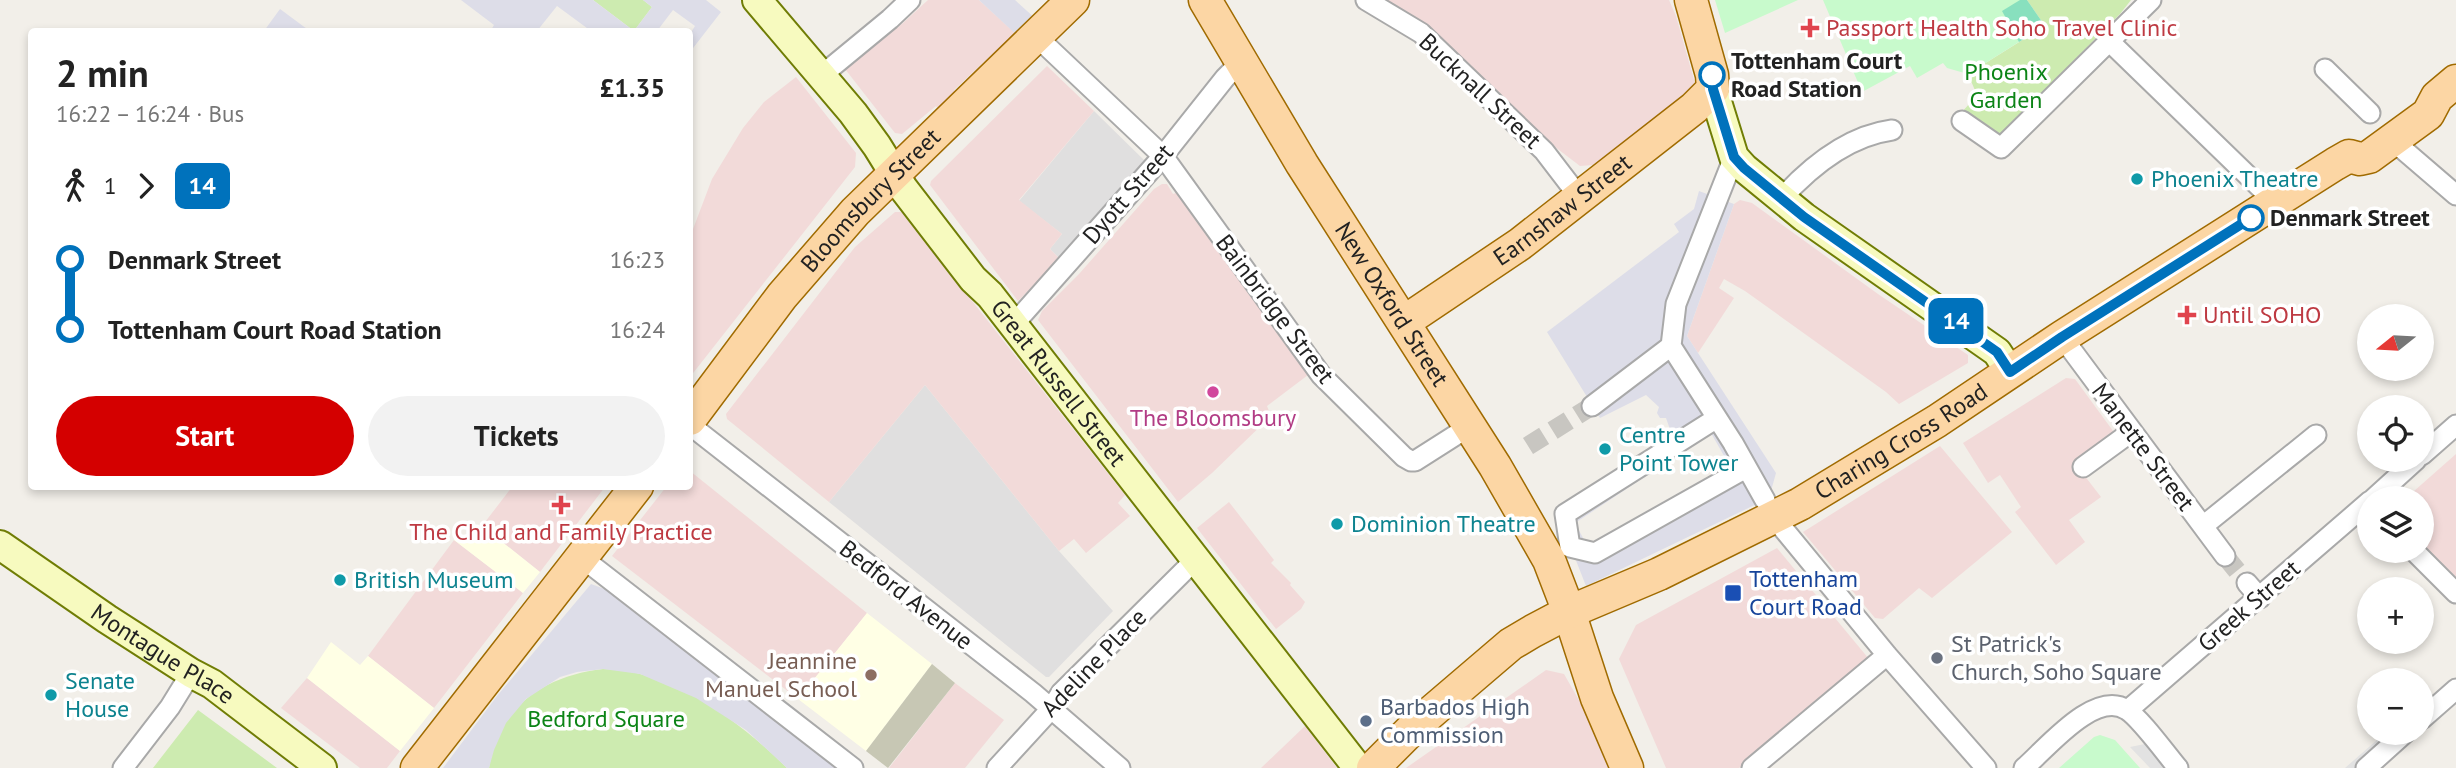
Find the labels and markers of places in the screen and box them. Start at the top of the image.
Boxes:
place label: Passport Health Soho Travel Clinic [1826,12,2178,43]
marker: Passport Health Soho Travel Clinic [1800,18,1820,38]
place label: Tottenham Court Road Station [1731,45,1903,104]
marker: Tottenham Court Road Station [1699,62,1725,88]
place label: Phoenix Theatre [2151,163,2319,194]
marker: Phoenix Theatre [2129,171,2145,187]
place label: Denmark Street [2270,202,2430,233]
marker: Denmark Street [2238,205,2264,231]
place label: Until SOHO [2203,299,2321,330]
marker: Until SOHO [2177,305,2197,325]
marker: The Bloomsbury [1205,384,1221,400]
place label: The Bloomsbury [1130,402,1296,433]
place label: Centre Point Tower [1619,419,1738,478]
marker: Centre Point Tower [1597,441,1613,457]
marker: The Child and Family Practice [551,495,571,515]
place label: Dominion Theatre [1351,508,1536,539]
place label: The Child and Family Practice [409,516,713,547]
marker: Dominion Theatre [1329,516,1345,532]
place label: Tottenham Court Road [1749,563,1862,622]
place label: British Museum [354,564,513,595]
marker: British Museum [332,572,348,588]
marker: Tottenham Court Road [1723,583,1743,603]
place label: St Patrick's Church, Soho Square [1951,628,2162,687]
place label: Jeannine Manuel School [705,645,857,704]
marker: St Patrick's Church, Soho Square [1929,650,1945,666]
place label: Senate House [65,665,135,724]
marker: Jeannine Manuel School [863,667,879,683]
marker: Senate House [43,687,59,703]
place label: Barbados High Commission [1380,691,1530,750]
marker: Barbados High Commission [1358,713,1374,729]

